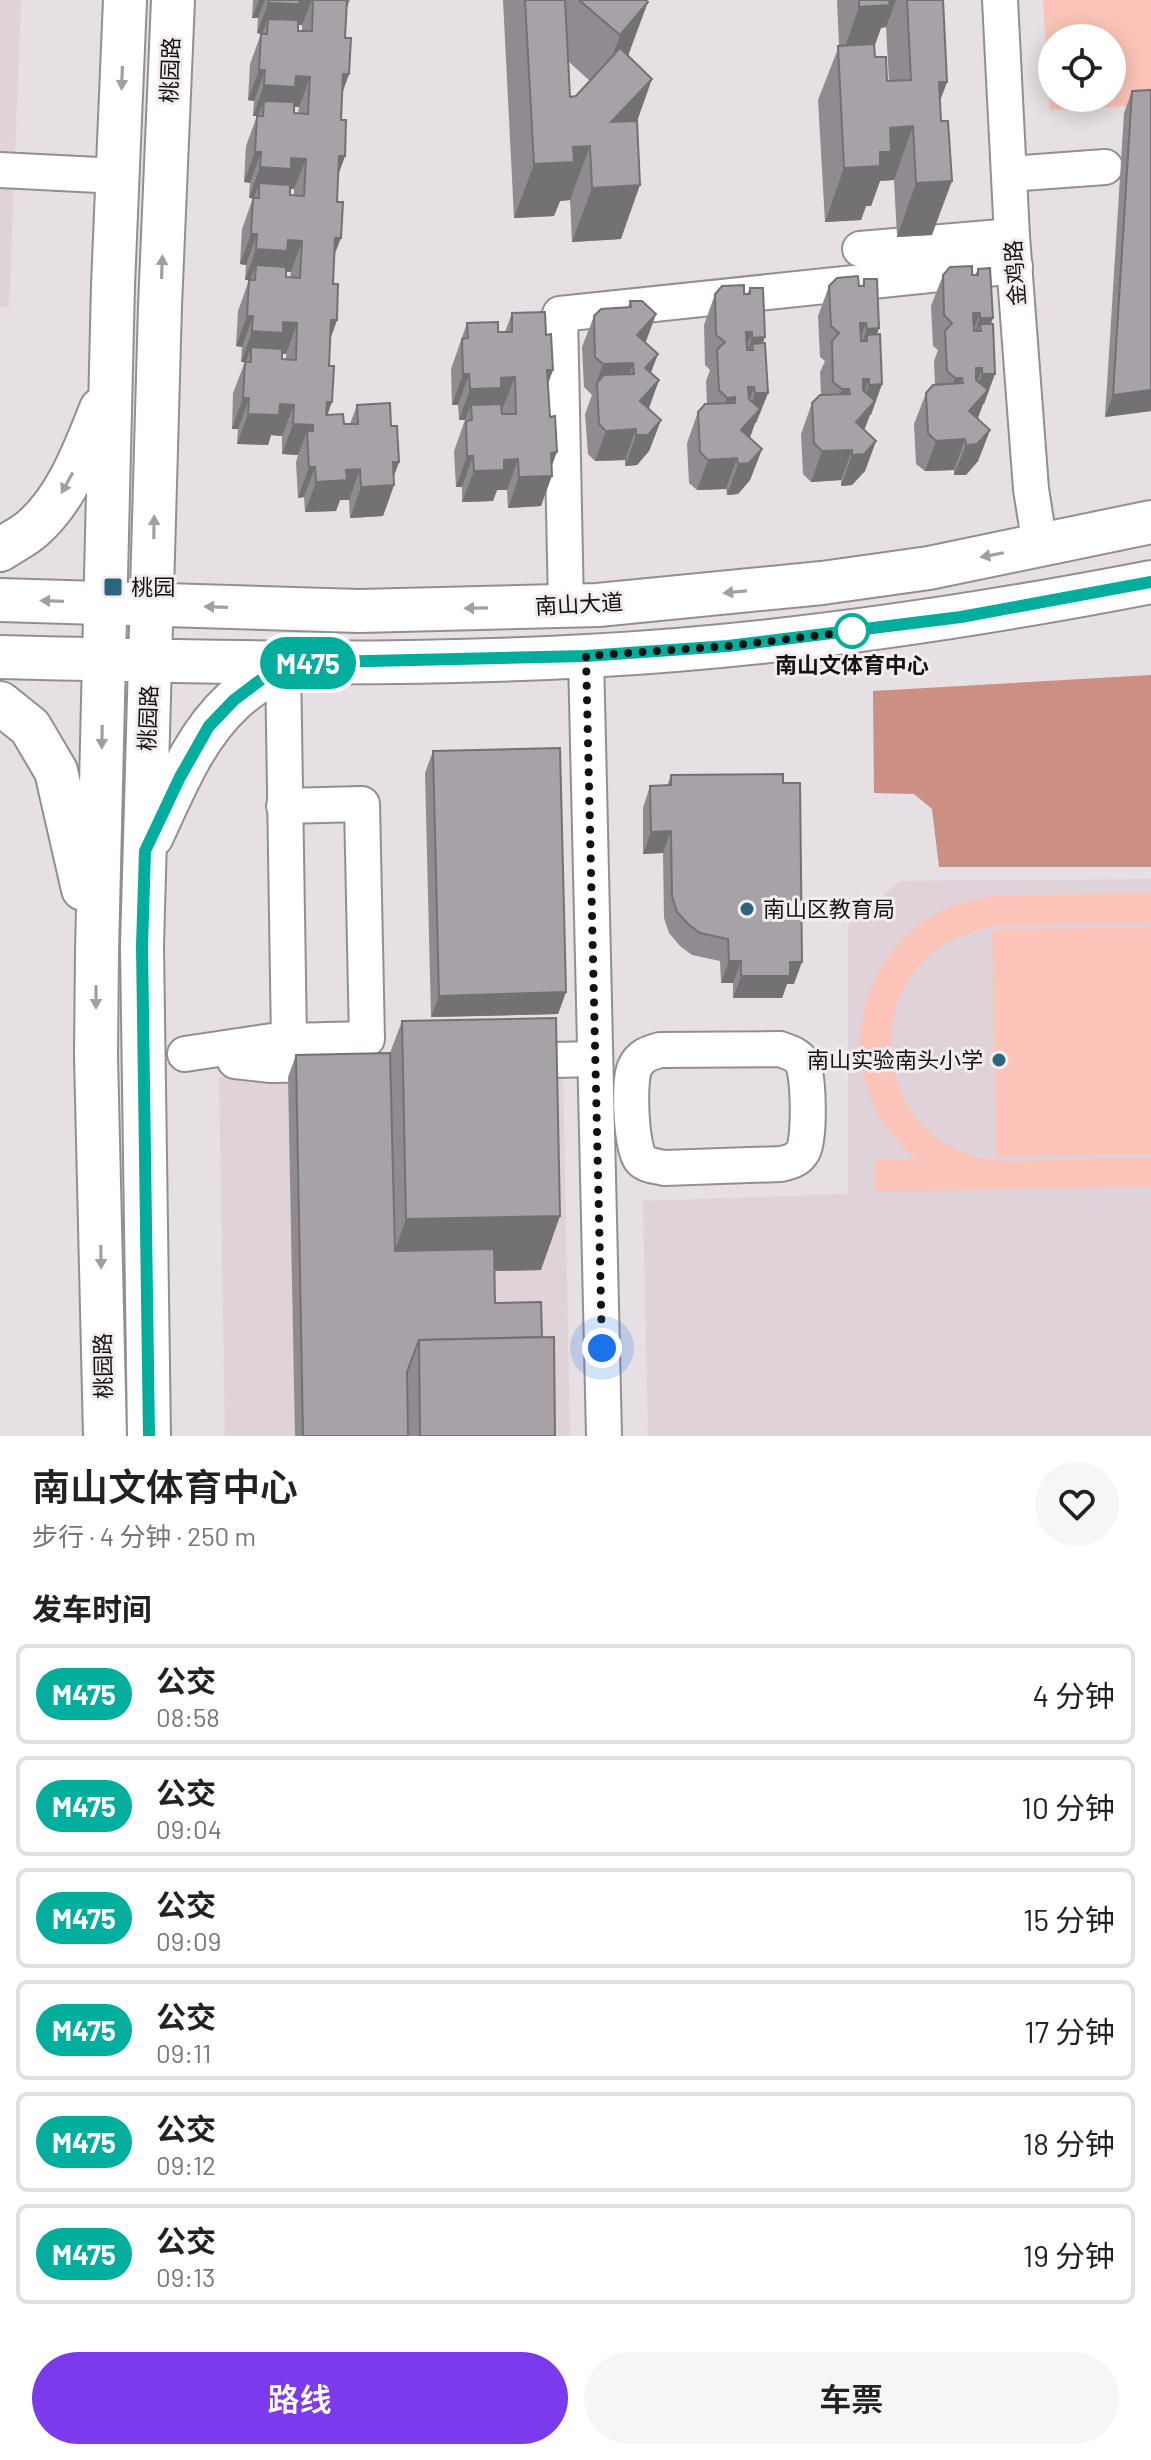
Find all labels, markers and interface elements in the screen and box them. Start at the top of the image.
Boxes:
map controls [1038,24,1126,112]
button: locate [1038,24,1126,112]
street label: 桃园路 [155,37,183,103]
one-way arrow [115,66,128,91]
street label: 金鸡路 [999,239,1029,307]
one-way arrow [156,254,169,279]
one-way arrow [60,471,74,494]
one-way arrow [147,514,160,539]
one-way arrow [980,549,1005,562]
place label: 桃园 [131,573,175,599]
marker: 桃园 [102,576,124,598]
one-way arrow [722,585,747,598]
street label: 南山大道 [534,588,624,618]
one-way arrow [39,595,64,608]
one-way arrow [203,600,228,613]
one-way arrow [463,602,488,615]
marker: 南山文体育中心 [835,614,869,648]
line badge: M475 [252,637,364,689]
text: M475 [276,646,340,680]
place label: 南山文体育中心 [775,651,929,677]
street label: 桃园路 [133,685,161,751]
one-way arrow [96,725,108,750]
place label: 南山区教育局 [763,895,895,921]
marker: 南山区教育局 [738,900,756,918]
one-way arrow [90,985,103,1010]
place label: 南山实验南头小学 [807,1046,983,1072]
marker: 南山实验南头小学 [990,1051,1008,1069]
one-way arrow [94,1245,107,1270]
your location [582,1328,622,1368]
street label: 桃园路 [88,1333,116,1399]
button: heart [1035,1462,1119,1546]
text: 南山文体育中心 [32,1463,298,1509]
text: 步行 · 4 分钟 · 250 m [32,1520,256,1551]
text: 发车时间 [32,1590,152,1626]
text: 公交 [156,1662,216,1698]
text: M475 [52,1677,116,1711]
text: 4 分钟 [1032,1677,1115,1713]
text: 08:58 [156,1701,220,1732]
text: 公交 [156,1774,216,1810]
text: M475 [52,1789,116,1823]
text: 10 分钟 [1022,1789,1115,1825]
text: 09:04 [156,1813,222,1844]
text: 公交 [156,1886,216,1922]
text: M475 [52,1901,116,1935]
text: 15 分钟 [1023,1901,1115,1937]
text: 09:09 [156,1925,221,1956]
text: 公交 [156,1998,216,2034]
text: M475 [52,2013,116,2047]
text: 17 分钟 [1024,2013,1115,2049]
text: 09:11 [156,2037,211,2068]
text: 公交 [156,2110,216,2146]
text: M475 [52,2125,116,2159]
text: 18 分钟 [1023,2125,1115,2161]
text: 09:12 [156,2149,216,2180]
text: 公交 [156,2222,216,2258]
text: M475 [52,2237,116,2271]
text: 19 分钟 [1023,2237,1115,2273]
text: 09:13 [156,2261,215,2292]
button: 路线 [32,2352,568,2444]
button: 车票 [584,2352,1119,2444]

